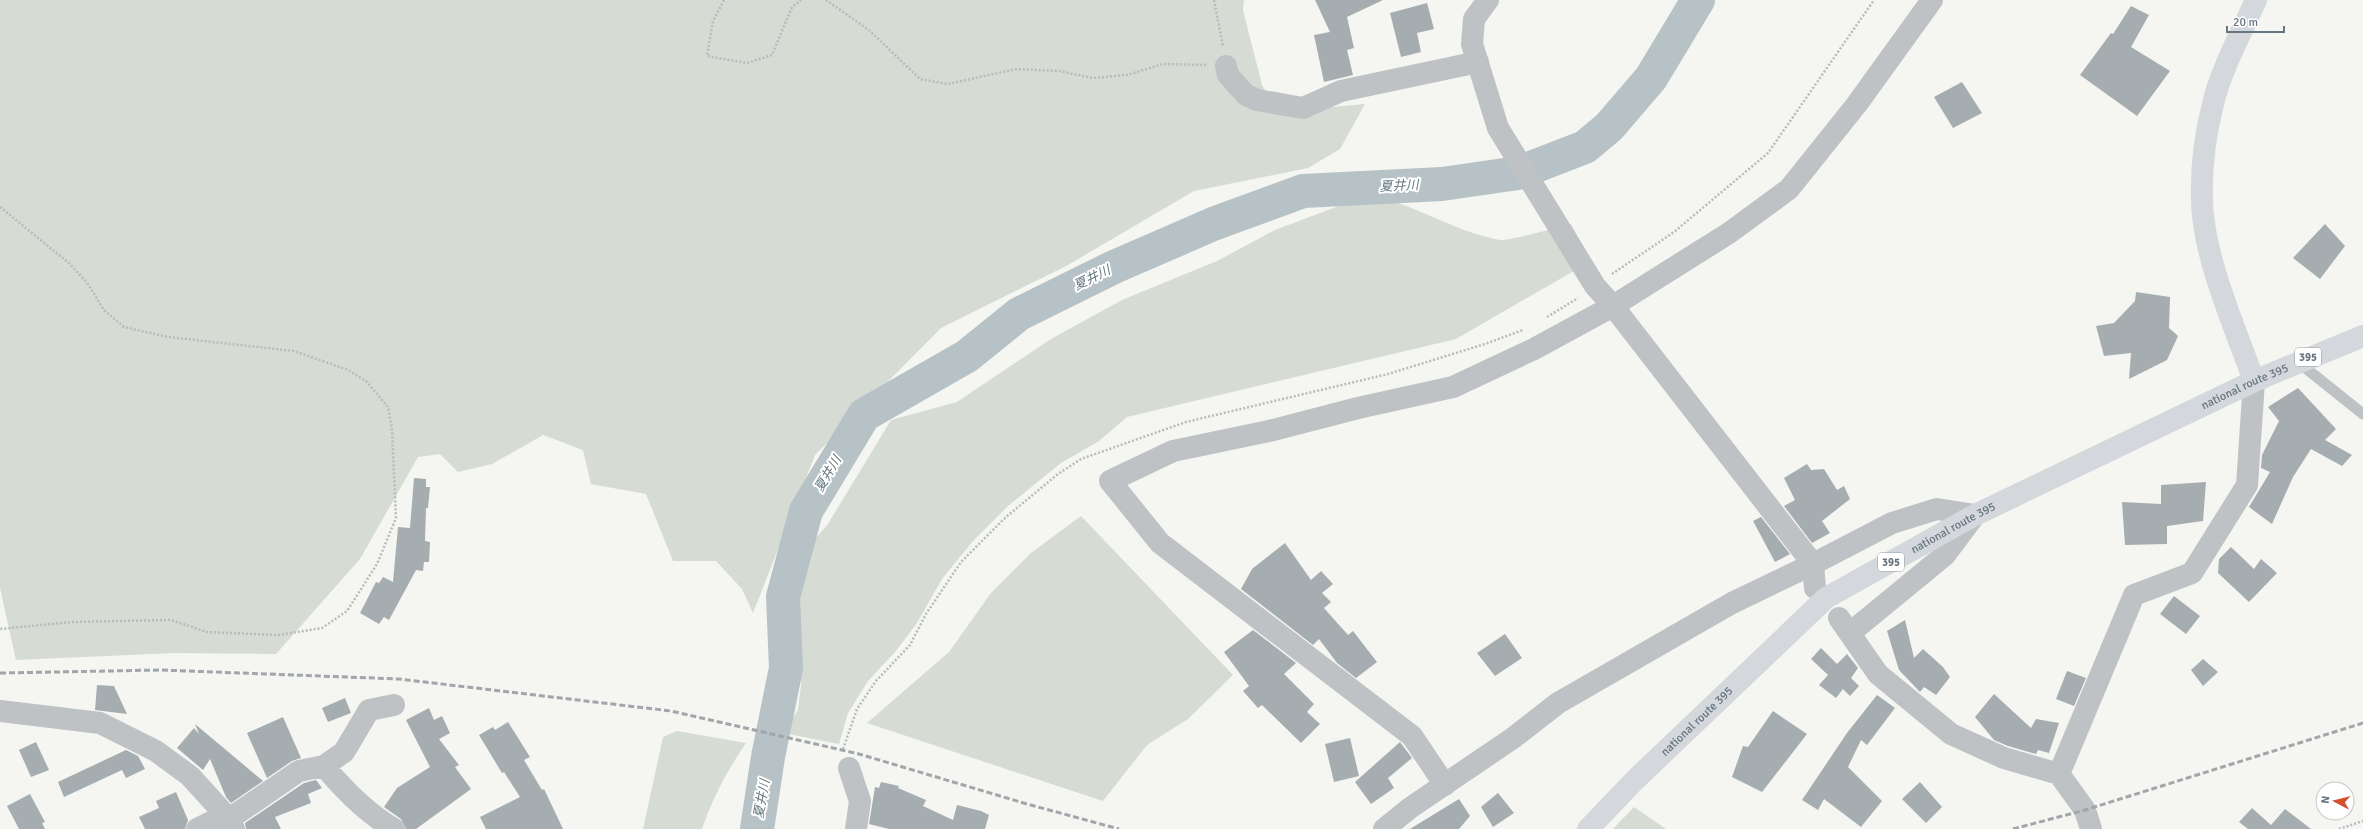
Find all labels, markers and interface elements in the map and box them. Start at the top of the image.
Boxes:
scale bar [2227,8,2284,34]
text: 20 m [2233,15,2258,30]
water label: 夏井川 [1379,177,1421,195]
water label: 夏井川 [1071,261,1115,294]
road number: 395 [2295,348,2321,366]
street label: national route 395 [2198,360,2291,413]
water label: 夏井川 [811,451,846,495]
street label: national route 395 [1908,499,1998,557]
road number: 395 [1878,553,1904,571]
street label: national route 395 [1657,683,1736,759]
water label: 夏井川 [751,776,774,820]
north arrow [2315,781,2355,821]
text: N [2319,795,2332,804]

